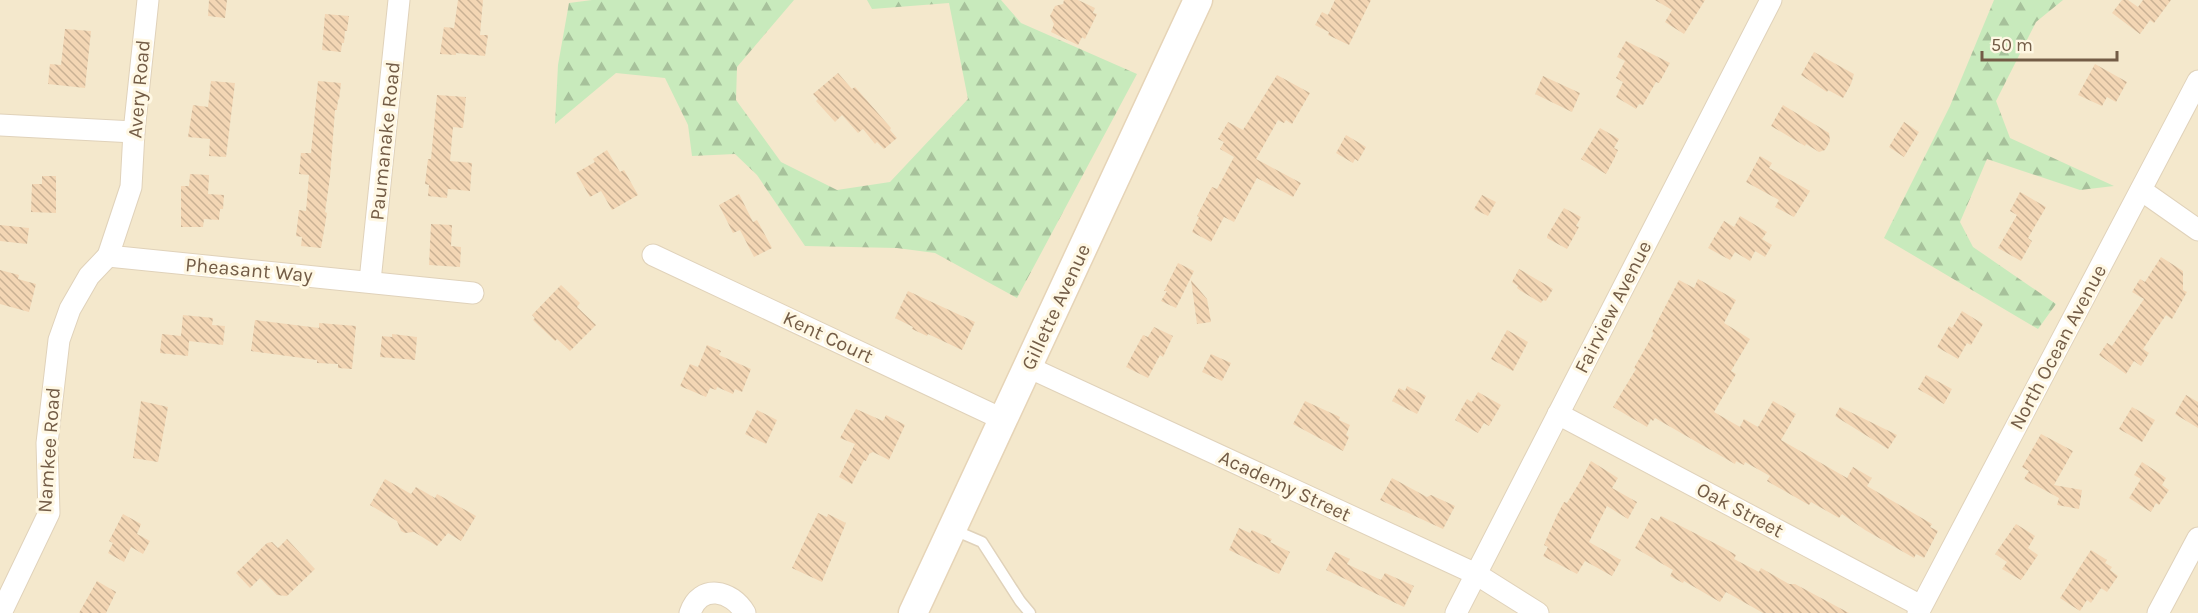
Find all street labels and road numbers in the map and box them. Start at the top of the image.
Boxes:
street label: Avery Road [123,39,155,139]
street label: Paumanake Road [365,61,405,221]
street label: Fairview Avenue [1570,237,1656,377]
street label: Gillette Avenue [1017,240,1095,374]
street label: Pheasant Way [184,253,314,287]
street label: North Ocean Avenue [2005,261,2111,433]
street label: Kent Court [779,306,877,368]
street label: Namkee Road [33,386,65,514]
street label: Academy Street [1216,445,1355,527]
street label: Oak Street [1693,478,1788,543]

